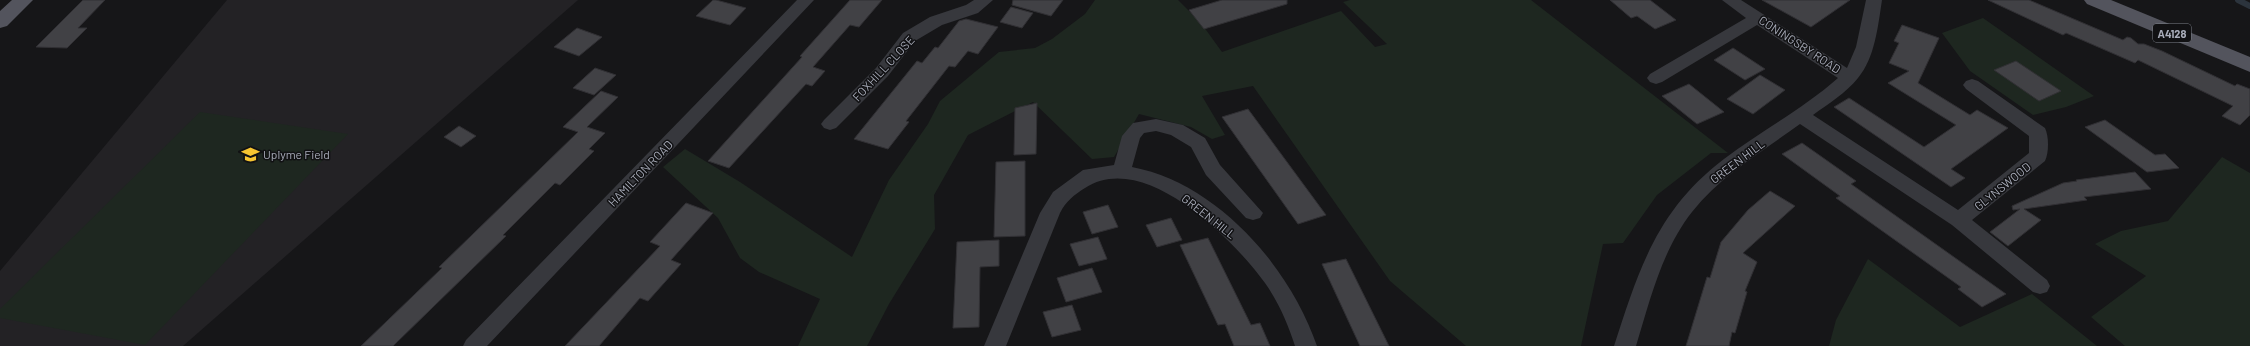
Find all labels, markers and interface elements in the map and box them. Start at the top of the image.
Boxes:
street label: CONINGSBY ROAD [1757,12,1843,76]
road number: A4128 [2153,24,2191,42]
street label: FOXHILL CLOSE [849,32,917,104]
street label: GREEN HILL [1707,136,1767,186]
street label: HAMILTON ROAD [605,137,675,209]
school or university icon: Uplyme Field [240,144,260,164]
place label: Uplyme Field [263,147,330,161]
street label: GLYNSWOOD [1971,159,2033,213]
street label: GREEN HILL [1179,191,1239,241]

